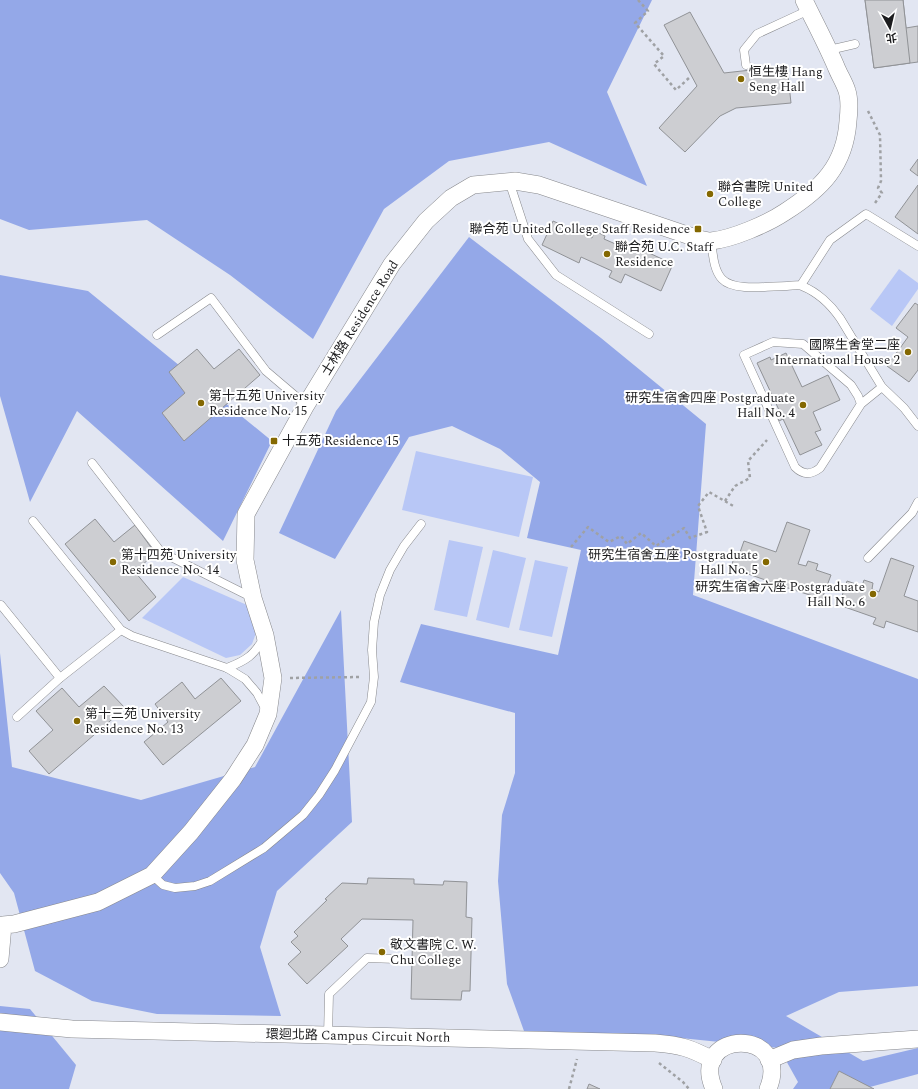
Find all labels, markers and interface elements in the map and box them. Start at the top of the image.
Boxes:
north arrow [870,8,910,48]
text: 北 [885,28,898,47]
place label: 恒生樓 Hang Seng Hall [749,62,823,97]
marker: 恒生樓 Hang Seng Hall [736,74,746,84]
place label: 聯合書院 United College [718,177,813,212]
marker: 聯合書院 United College [705,189,715,199]
place label: 聯合苑 United College Staff Residence [469,219,690,239]
marker: 聯合苑 United College Staff Residence [693,224,703,234]
place label: 聯合苑 U.C. Staff Residence [615,237,714,272]
marker: 聯合苑 U.C. Staff Residence [602,249,612,259]
street label: 士林路 Residence Road [316,256,404,380]
place label: 國際生舍堂二座 International House 2 [774,335,900,370]
marker: 國際生舍堂二座 International House 2 [903,347,913,357]
place label: 第十五苑 University Residence No. 15 [209,386,325,421]
place label: 研究生宿舍四座 Postgraduate Hall No. 4 [625,388,795,423]
marker: 第十五苑 University Residence No. 15 [196,398,206,408]
marker: 研究生宿舍四座 Postgraduate Hall No. 4 [798,400,808,410]
place label: 十五苑 Residence 15 [282,431,399,451]
marker: 十五苑 Residence 15 [269,436,279,446]
place label: 第十四苑 University Residence No. 14 [121,545,237,580]
place label: 研究生宿舍五座 Postgraduate Hall No. 5 [588,545,758,580]
marker: 第十四苑 University Residence No. 14 [108,557,118,567]
marker: 研究生宿舍五座 Postgraduate Hall No. 5 [761,557,771,567]
place label: 研究生宿舍六座 Postgraduate Hall No. 6 [695,577,865,612]
marker: 研究生宿舍六座 Postgraduate Hall No. 6 [868,589,878,599]
place label: 第十三苑 University Residence No. 13 [85,704,201,739]
marker: 第十三苑 University Residence No. 13 [72,716,82,726]
place label: 敬文書院 C. W. Chu College [390,935,476,970]
marker: 敬文書院 C. W. Chu College [377,947,387,957]
street label: 環迴北路 Campus Circuit North [266,1024,451,1048]

